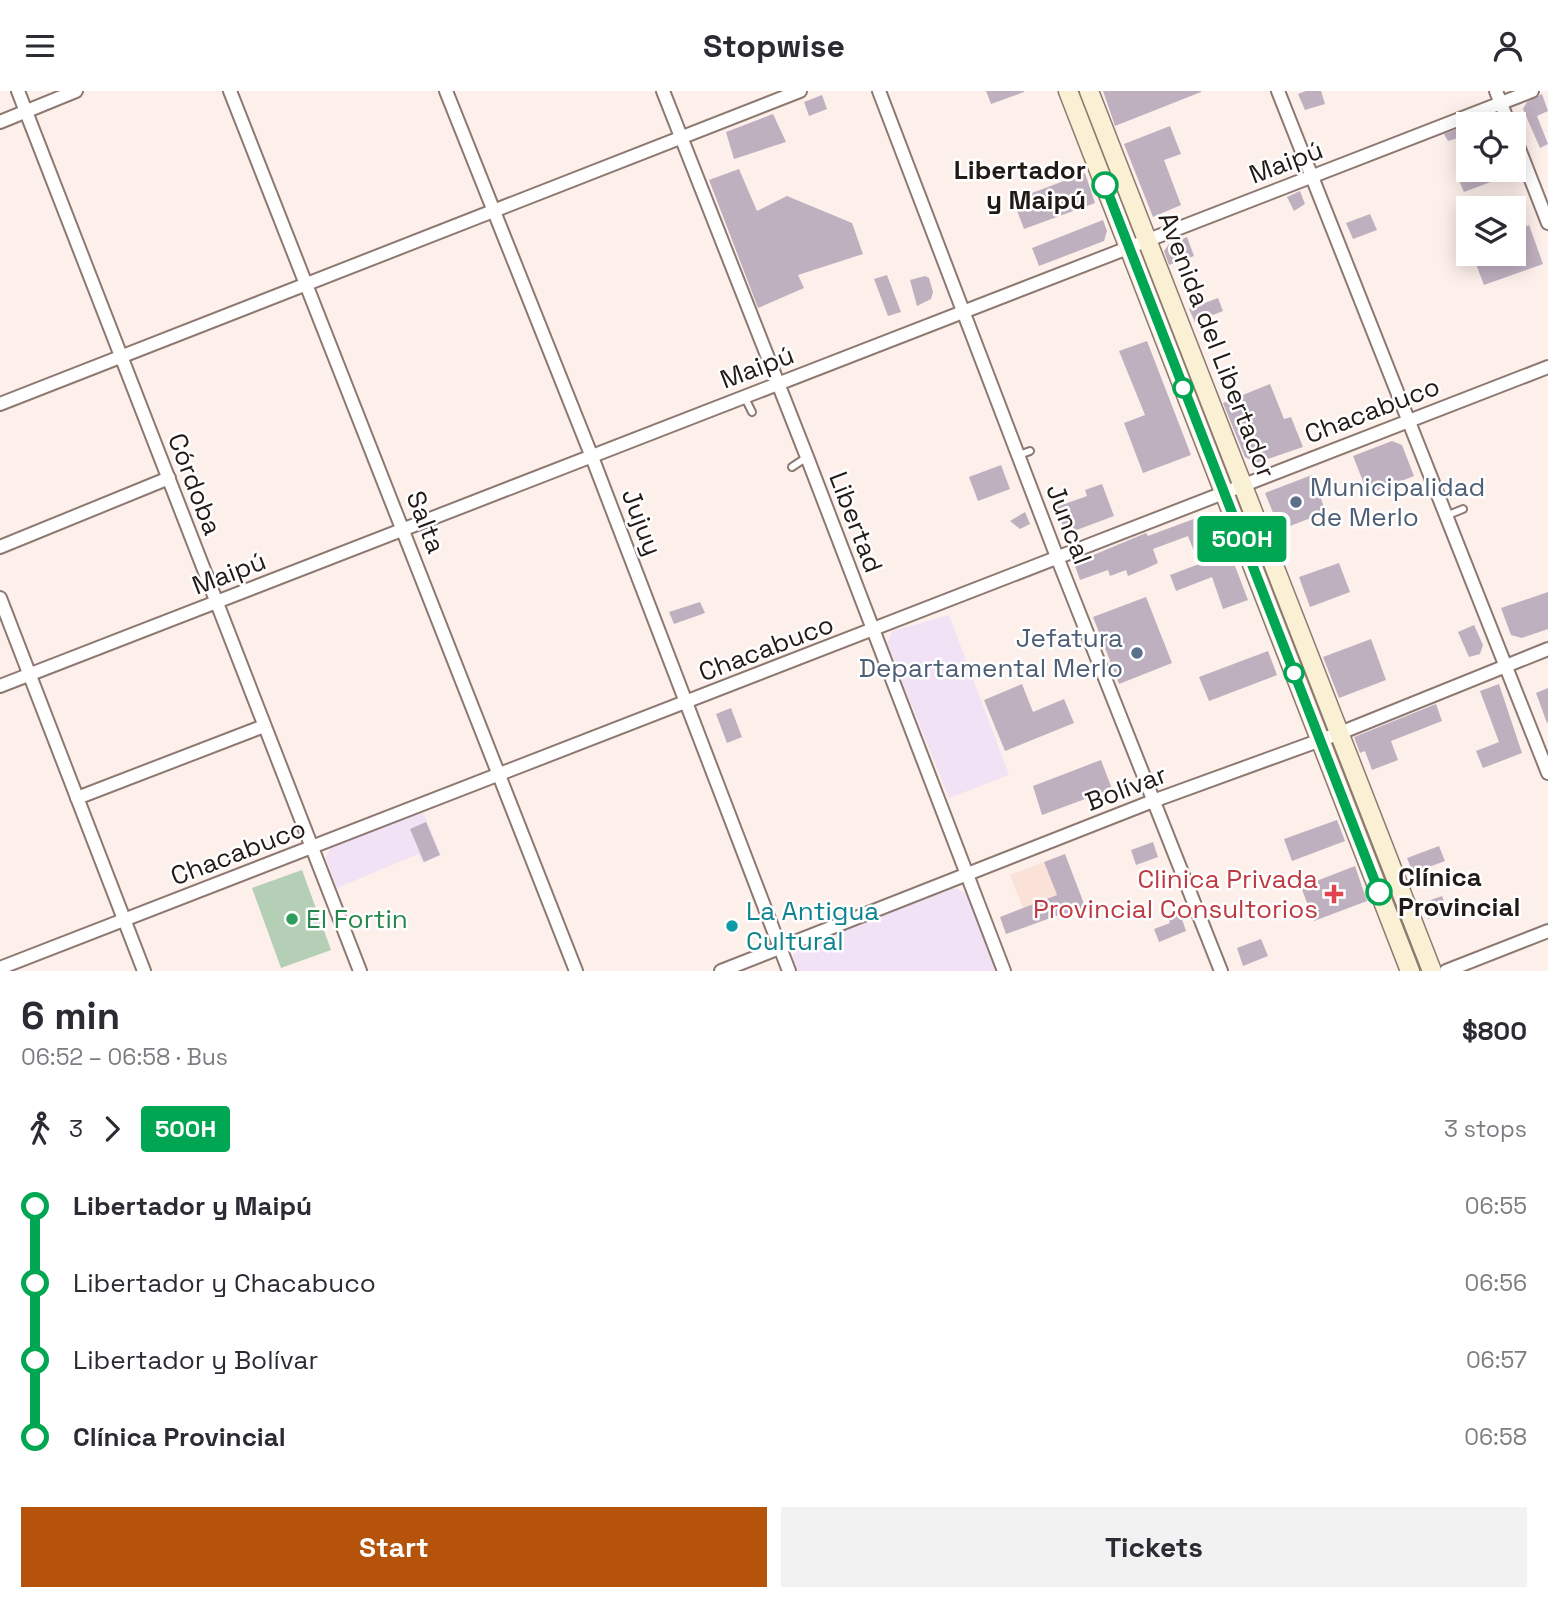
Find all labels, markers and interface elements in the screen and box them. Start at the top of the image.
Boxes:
text: Stopwise [703,26,845,66]
icon: menu [21,27,59,65]
icon: person [1489,27,1527,65]
map controls [1456,112,1526,266]
button: locate [1456,112,1526,182]
street label: Maipú [1244,132,1328,192]
place label: Libertador y Maipú [954,153,1086,217]
marker: Libertador y Maipú [1092,172,1118,198]
button: layers [1456,196,1526,266]
street label: Avenida del Libertador [1151,207,1283,483]
street label: Maipú [715,337,799,397]
street label: Chacabuco [1300,369,1444,451]
unlabelled marker [1173,378,1193,398]
street label: Córdoba [160,428,230,540]
street label: Libertad [821,467,891,577]
place label: Municipalidad de Merlo [1310,470,1485,534]
street label: Juncal [1038,479,1100,569]
street label: Jujuy [614,484,670,560]
street label: Salta [399,486,453,558]
marker: Municipalidad de Merlo [1288,494,1304,510]
line badge: 500H [1193,516,1291,562]
text: 500H [1211,523,1273,554]
street label: Maipú [187,543,271,603]
street label: Chacabuco [694,607,838,689]
place label: Jefatura Departamental Merlo [859,621,1123,685]
marker: Jefatura Departamental Merlo [1129,645,1145,661]
unlabelled marker [1284,663,1304,683]
street label: Bolívar [1081,757,1171,819]
street label: Chacabuco [166,811,310,893]
place label: Clínica Provincial [1398,860,1520,924]
place label: Clinica Privada Provincial Consultorios [1033,862,1318,926]
marker: Clínica Provincial [1366,879,1392,905]
marker: Clinica Privada Provincial Consultorios [1324,884,1344,904]
place label: La Antigua Cultural [746,894,879,958]
place label: El Fortin [306,902,408,936]
marker: El Fortin [284,911,300,927]
marker: La Antigua Cultural [724,918,740,934]
text: 6 min [21,992,120,1040]
text: $800 [1462,1014,1527,1048]
text: 06:52 – 06:58 · Bus [21,1042,228,1072]
icon: walk [21,1110,59,1148]
icon: forward [93,1110,131,1148]
text: 500H [155,1113,216,1144]
text: 3 [69,1114,83,1144]
text: 3 stops [1444,1114,1527,1144]
text: Libertador y Maipú [73,1189,312,1223]
text: 06:55 [1465,1191,1527,1221]
text: Libertador y Chacabuco [73,1266,376,1300]
text: 06:56 [1465,1268,1527,1298]
text: Libertador y Bolívar [73,1343,318,1377]
text: 06:57 [1466,1345,1527,1375]
text: Clínica Provincial [73,1420,286,1454]
text: 06:58 [1464,1422,1527,1452]
button: Start [21,1507,767,1587]
button: Tickets [781,1507,1527,1587]

